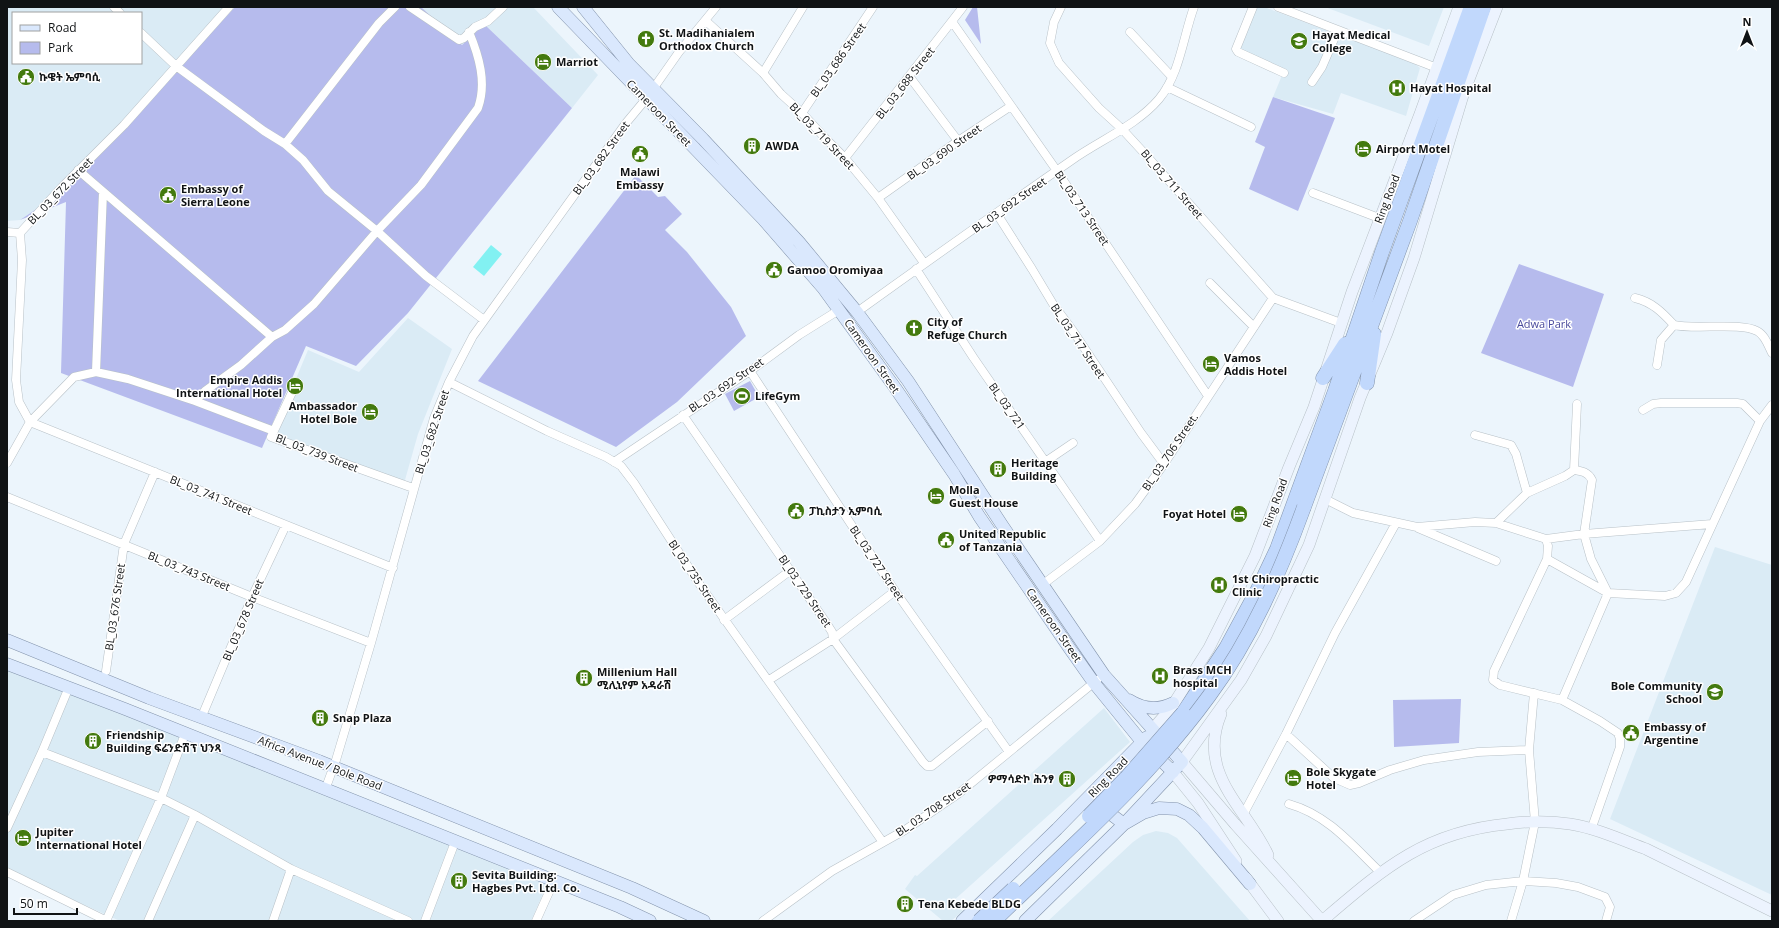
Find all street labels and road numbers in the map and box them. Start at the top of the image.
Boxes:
street label: BL_03_686 Street [806,20,869,100]
street label: BL_03_688 Street [872,44,938,122]
street label: Cameroon Street [624,76,695,149]
street label: BL_03_719 Street [787,99,858,172]
street label: BL_03_682 Street [569,118,632,198]
street label: BL_03_690 Street [904,120,984,183]
street label: BL_03_711 Street [1138,146,1207,222]
street label: BL_03_672 Street [24,154,95,227]
street label: BL_03_713 Street [1052,167,1113,248]
street label: Ring Road [1370,172,1403,225]
street label: BL_03_692 Street [969,173,1049,236]
street label: BL_03_717 Street [1048,300,1109,381]
street label: Cameroon Street [841,316,904,396]
street label: BL_03_692 Street [685,354,766,415]
street label: BL_03_721 [986,379,1029,432]
street label: BL_03_682 Street [411,388,452,476]
street label: BL_03_706 Street. [1138,410,1201,493]
street label: BL_03_739 Street [274,430,361,475]
street label: BL_03_741 Street [168,471,255,518]
street label: Ring Road [1259,476,1290,530]
street label: BL_03_727 Street [847,522,908,603]
street label: Bl_03_735 Street [666,536,725,615]
street label: BL_03_743 Street [146,547,233,594]
street label: Bl_03_729 Street [776,551,835,630]
street label: BL_03_676 Street [101,562,128,651]
street label: BL_03_678 Street [219,577,267,663]
street label: Cameroon Street [1023,585,1086,665]
street label: Africa Avenue / Bole Road [256,732,384,793]
street label: Ring Road [1084,753,1131,800]
street label: BL_03_708 Street [892,778,973,839]

